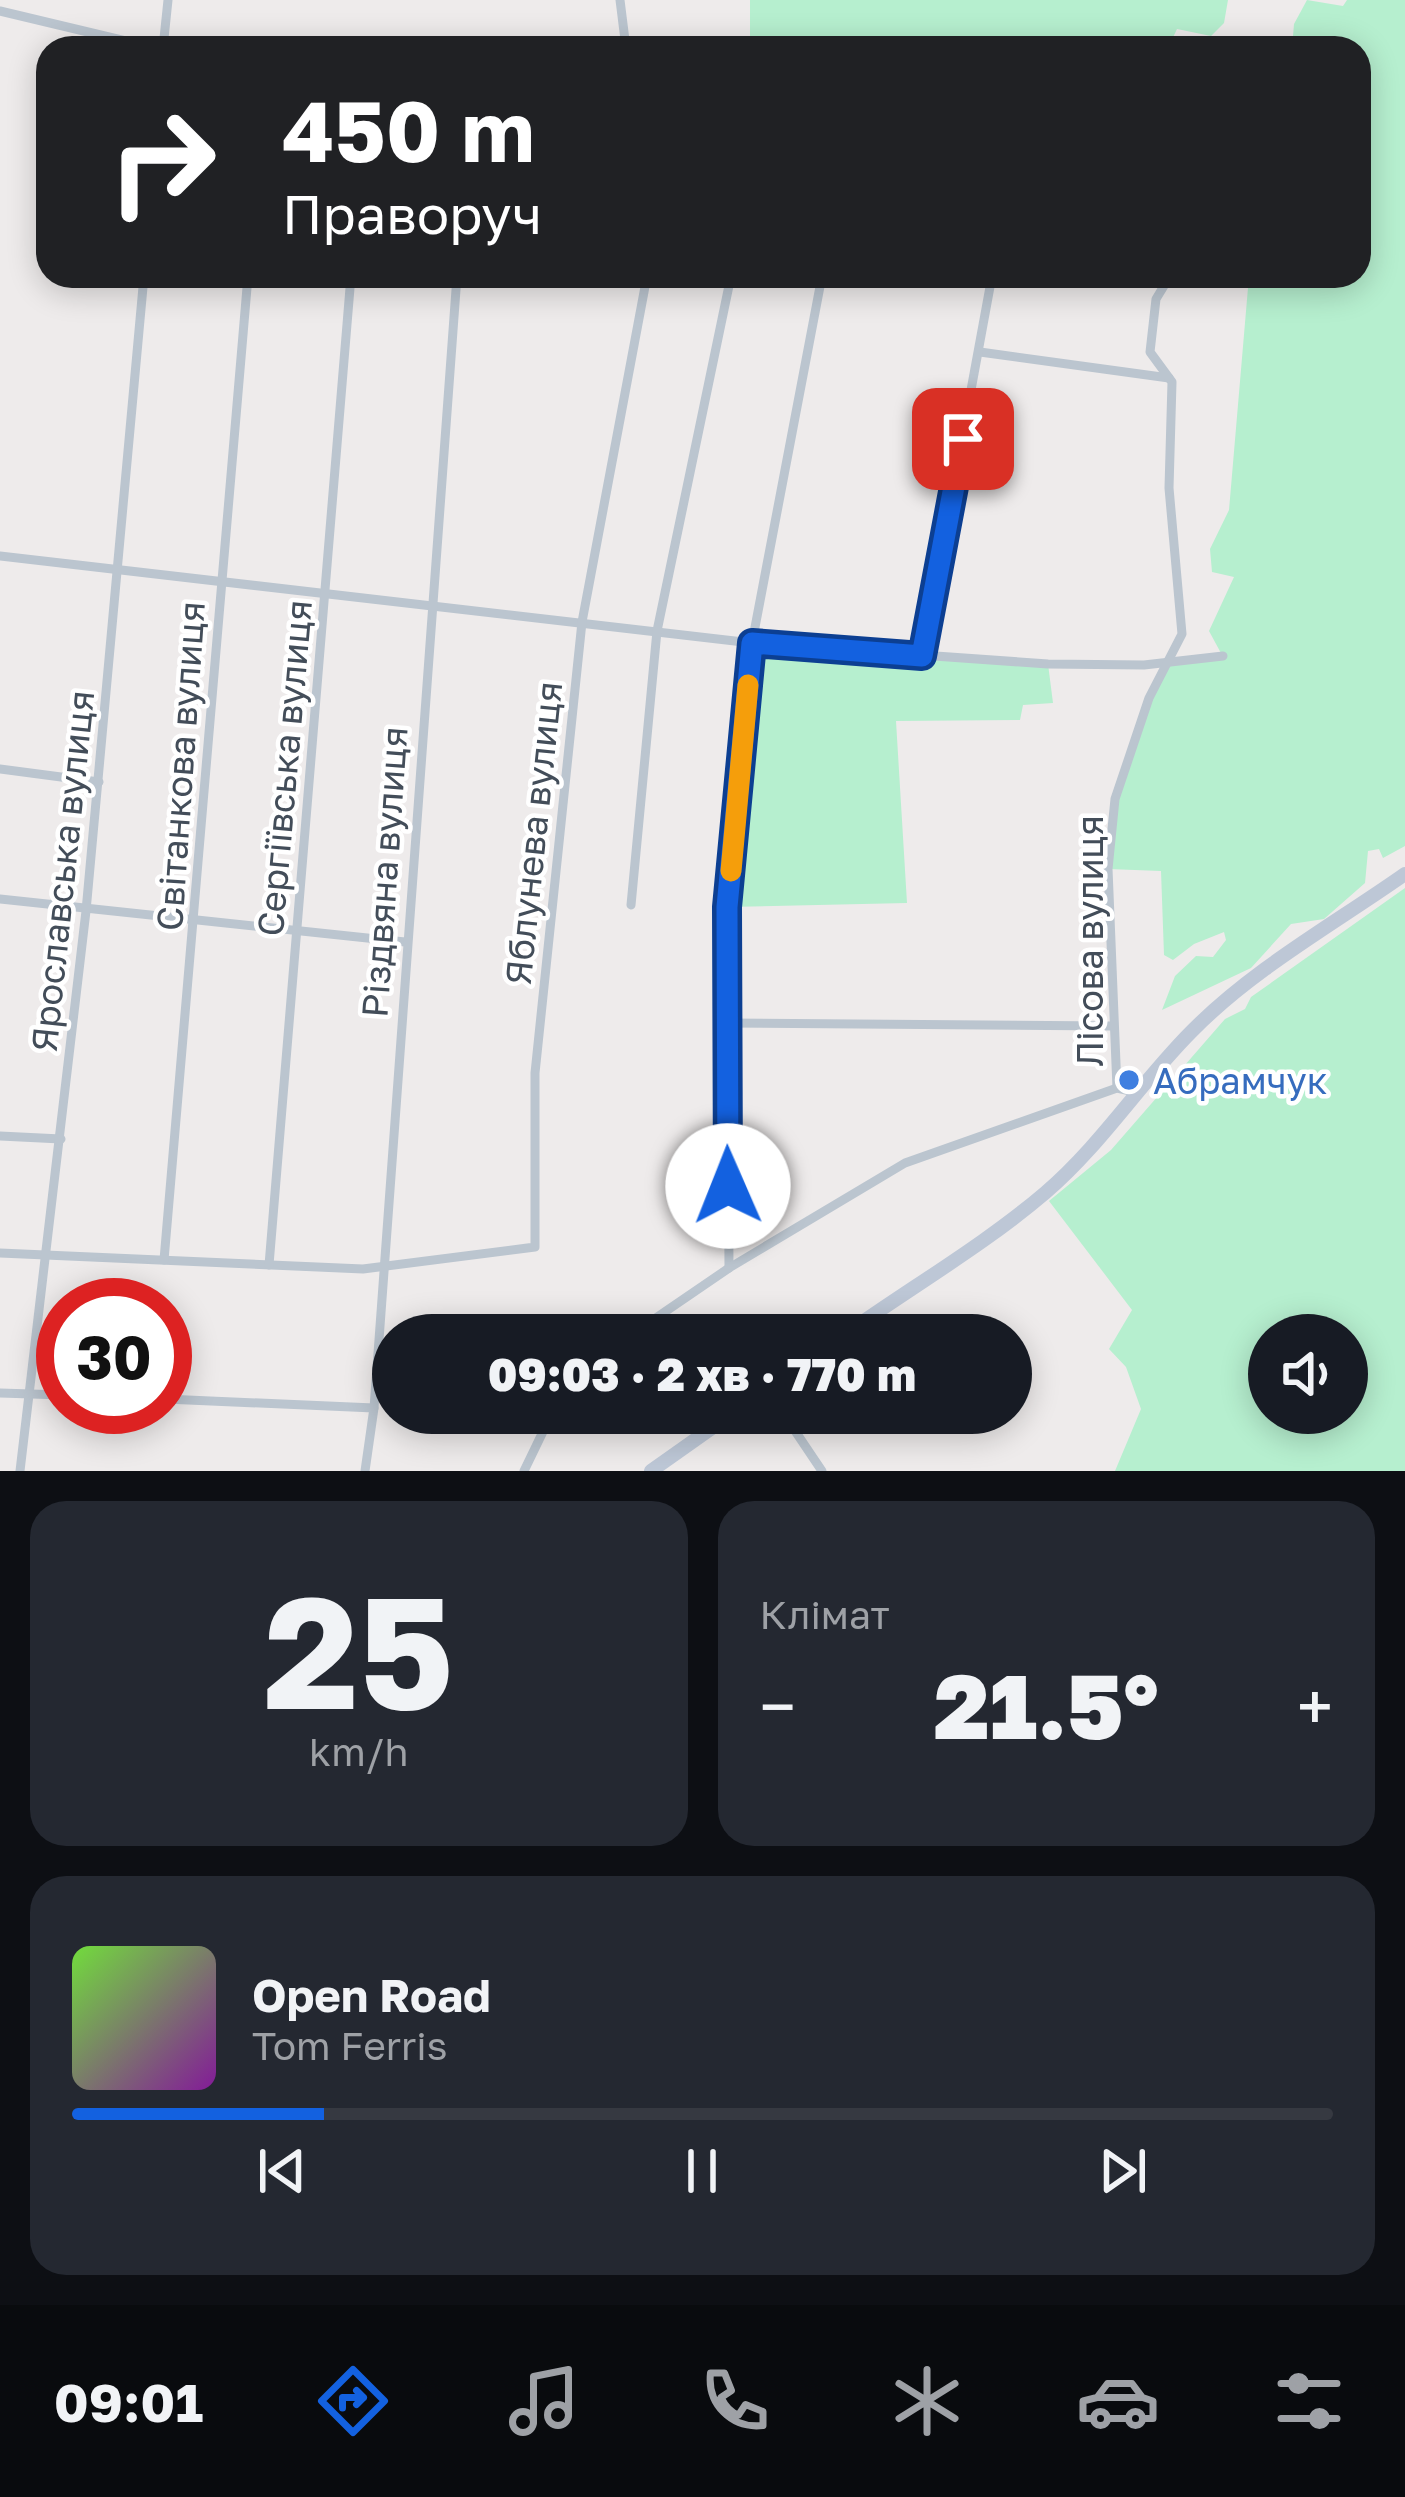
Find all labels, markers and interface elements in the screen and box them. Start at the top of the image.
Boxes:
text: 450 m [282,80,535,180]
icon: right [84,84,240,240]
text: Праворуч [282,181,542,246]
pin [912,388,1014,490]
icon: arrive [930,406,996,472]
street label: Сергіївська вулиця [248,598,320,938]
street label: Світанкова вулиця [147,600,213,932]
street label: Яблунева вулиця [496,679,570,987]
street label: Ярославська вулиця [22,688,102,1054]
street label: Різдвяна вулиця [352,725,416,1019]
street label: Лісова вулиця [1068,815,1111,1067]
place label: Абрамчук [1153,1059,1327,1102]
marker: Абрамчук [1116,1067,1142,1093]
position arrow [665,1123,791,1249]
speed limit sign: 30 [36,1278,192,1434]
map controls [1248,1314,1368,1434]
button: sound [1248,1314,1368,1434]
text: 09:03 · 2 хв · 770 m [488,1347,916,1401]
text: 25 [264,1556,454,1743]
text: Клімат [760,1591,890,1638]
text: 21.5° [934,1651,1159,1759]
text: − [760,1666,796,1746]
text: + [1297,1666,1333,1746]
text: km/h [309,1728,408,1775]
text: Open Road [252,1968,491,2022]
text: Tom Ferris [252,2022,447,2069]
icon: previous [249,2138,315,2204]
icon: pause [669,2138,735,2204]
icon: next [1090,2138,1156,2204]
icon: directions [311,2359,395,2443]
icon: music [502,2359,586,2443]
icon: phone [693,2359,777,2443]
icon: climate [885,2359,969,2443]
icon: car [1076,2359,1160,2443]
icon: filters [1267,2359,1351,2443]
text: 09:01 [54,2369,203,2434]

